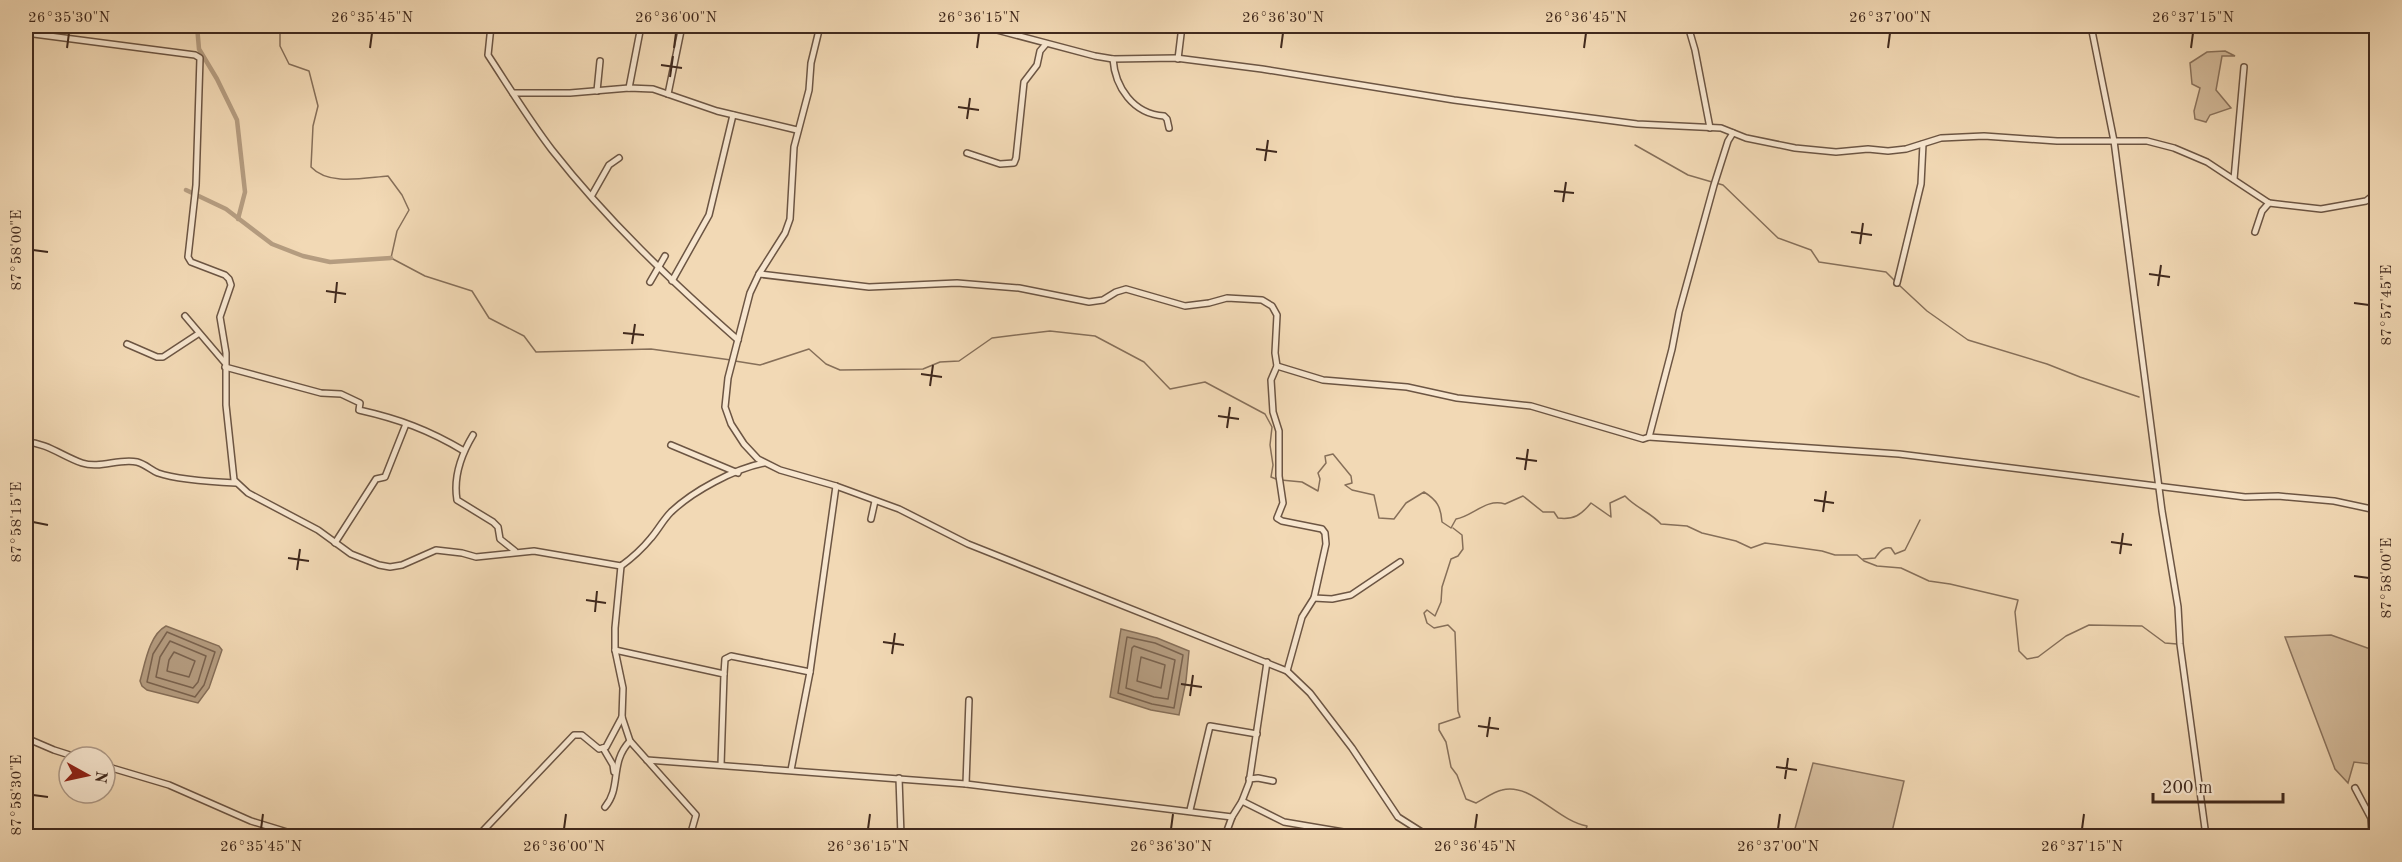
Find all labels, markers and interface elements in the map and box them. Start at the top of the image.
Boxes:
text: 26°35'30"N [28,11,110,26]
text: 26°35'45"N [331,11,413,26]
text: 26°36'00"N [635,11,717,26]
text: 26°36'15"N [938,11,1020,26]
text: 26°36'30"N [1242,11,1324,26]
text: 26°36'45"N [1545,11,1627,26]
text: 26°37'00"N [1849,11,1931,26]
text: 26°37'15"N [2152,11,2234,26]
text: 87°58'00"E [10,210,25,290]
text: 87°57'45"E [2380,265,2395,345]
text: 87°58'15"E [10,482,25,562]
text: 87°58'00"E [2380,538,2395,618]
north arrow [57,745,117,805]
text: 87°58'30"E [10,755,25,835]
scale bar [2153,766,2284,804]
text: N [91,770,109,785]
text: 200 m [2162,779,2213,797]
text: 26°35'45"N [220,840,302,855]
text: 26°36'00"N [523,840,605,855]
text: 26°36'15"N [827,840,909,855]
text: 26°36'30"N [1130,840,1212,855]
text: 26°36'45"N [1434,840,1516,855]
text: 26°37'00"N [1737,840,1819,855]
text: 26°37'15"N [2041,840,2123,855]

